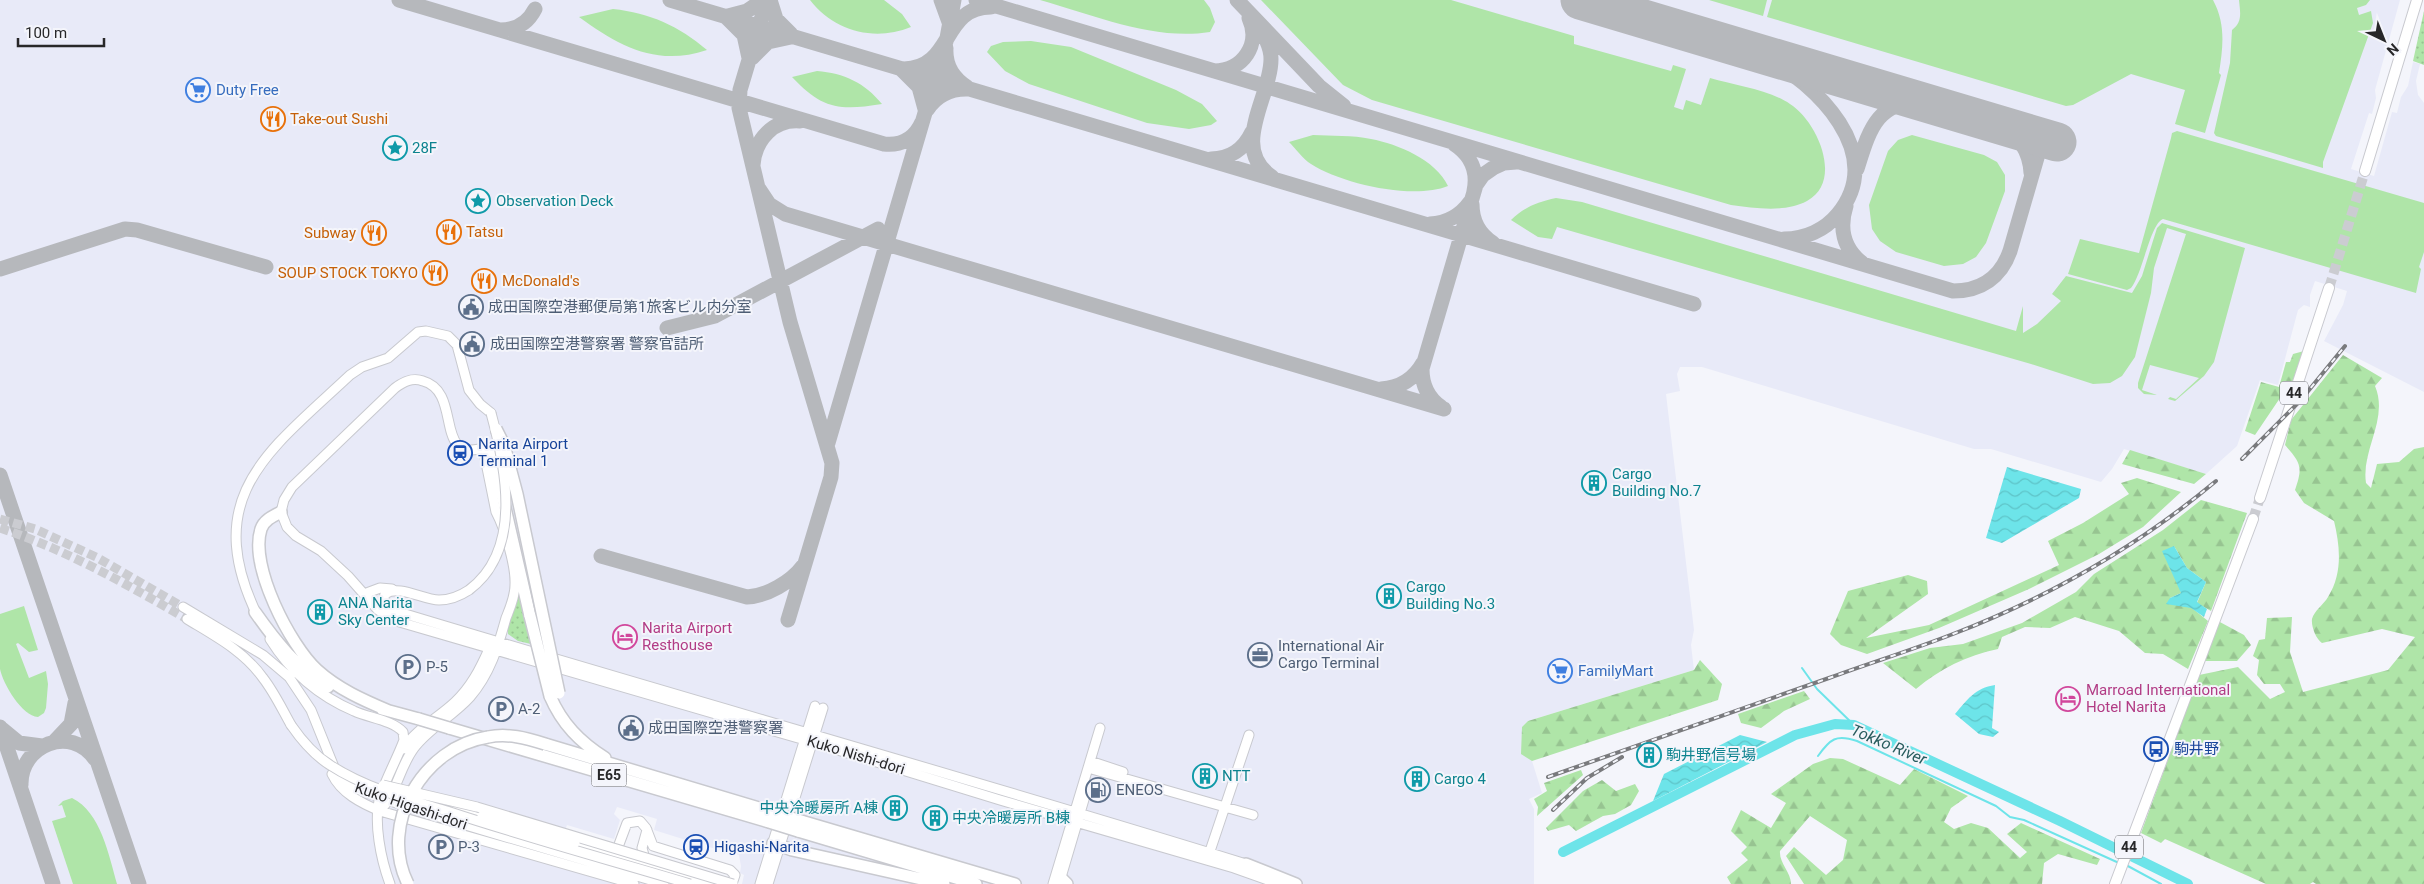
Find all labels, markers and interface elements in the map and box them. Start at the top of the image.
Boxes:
scale bar [18,15,104,47]
north arrow [2359,15,2409,65]
text: 100 m [25,24,67,42]
text: N [2384,40,2402,59]
supermarket icon: Duty Free [185,77,211,103]
place label: Duty Free [216,81,279,99]
restaurant icon: Take-out Sushi [260,106,286,132]
place label: Take-out Sushi [290,110,388,128]
place icon: 28F [382,135,408,161]
place label: 28F [412,139,437,157]
place icon: Observation Deck [465,188,491,214]
place label: Observation Deck [496,192,614,210]
restaurant icon: Tatsu [436,219,462,245]
restaurant icon: Subway [361,220,387,246]
place label: Tatsu [466,223,503,241]
place label: Subway [304,224,356,242]
restaurant icon: SOUP STOCK TOKYO [422,260,448,286]
place label: SOUP STOCK TOKYO [278,264,418,282]
restaurant icon: McDonald's [471,268,497,294]
place label: McDonald's [502,272,580,290]
public building icon: 成田国際空港郵便局第1旅客ビル内分室 [458,294,484,320]
place label: 成田国際空港郵便局第1旅客ビル内分室 [488,298,751,316]
public building icon: 成田国際空港警察署 警察官詰所 [459,331,485,357]
place label: 成田国際空港警察署 警察官詰所 [490,335,704,353]
road number: 44 [2280,382,2308,404]
place label: Narita Airport Terminal 1 [478,435,568,470]
station icon: Narita Airport Terminal 1 [447,440,473,466]
place label: Cargo Building No.7 [1612,465,1701,500]
building icon: Cargo Building No.7 [1581,470,1607,496]
place label: Cargo Building No.3 [1406,578,1495,613]
building icon: Cargo Building No.3 [1376,583,1402,609]
place label: ANA Narita Sky Center [338,594,413,629]
building icon: ANA Narita Sky Center [307,599,333,625]
place label: Narita Airport Resthouse [642,619,732,654]
hotel icon: Narita Airport Resthouse [612,624,638,650]
place label: International Air Cargo Terminal [1278,637,1384,672]
office icon: International Air Cargo Terminal [1247,642,1273,668]
parking icon: P-5 [395,654,421,680]
place label: P-5 [426,658,448,676]
supermarket icon: FamilyMart [1547,658,1573,684]
place label: FamilyMart [1578,662,1653,680]
place label: Marroad International Hotel Narita [2086,681,2230,716]
hotel icon: Marroad International Hotel Narita [2055,686,2081,712]
parking icon: A-2 [488,696,514,722]
place label: A-2 [518,700,540,718]
public building icon: 成田国際空港警察署 [618,715,644,741]
place label: 成田国際空港警察署 [648,719,783,737]
water label: Tokko River [1848,720,1930,769]
street label: Kuko Nishi-dori [805,732,907,778]
bus stop icon: 駒井野 [2143,736,2169,762]
place label: 駒井野 [2174,740,2219,758]
building icon: 駒井野信号場 [1636,742,1662,768]
place label: 駒井野信号場 [1666,746,1756,764]
building icon: NTT [1192,763,1218,789]
road number: E65 [592,764,626,786]
building icon: Cargo 4 [1404,766,1430,792]
place label: NTT [1222,767,1251,785]
place label: Cargo 4 [1434,770,1487,788]
fuel station icon: ENEOS [1085,777,1111,803]
street label: Kuko Higashi-dori [352,778,470,834]
place label: ENEOS [1116,781,1163,799]
building icon: 中央冷暖房所 A棟 [882,795,908,821]
place label: 中央冷暖房所 A棟 [759,799,878,817]
building icon: 中央冷暖房所 B棟 [922,805,948,831]
place label: 中央冷暖房所 B棟 [952,809,1070,827]
parking icon: P-3 [428,834,454,860]
station icon: Higashi-Narita [683,834,709,860]
road number: 44 [2115,836,2143,859]
place label: P-3 [458,838,480,856]
place label: Higashi-Narita [714,838,809,856]

